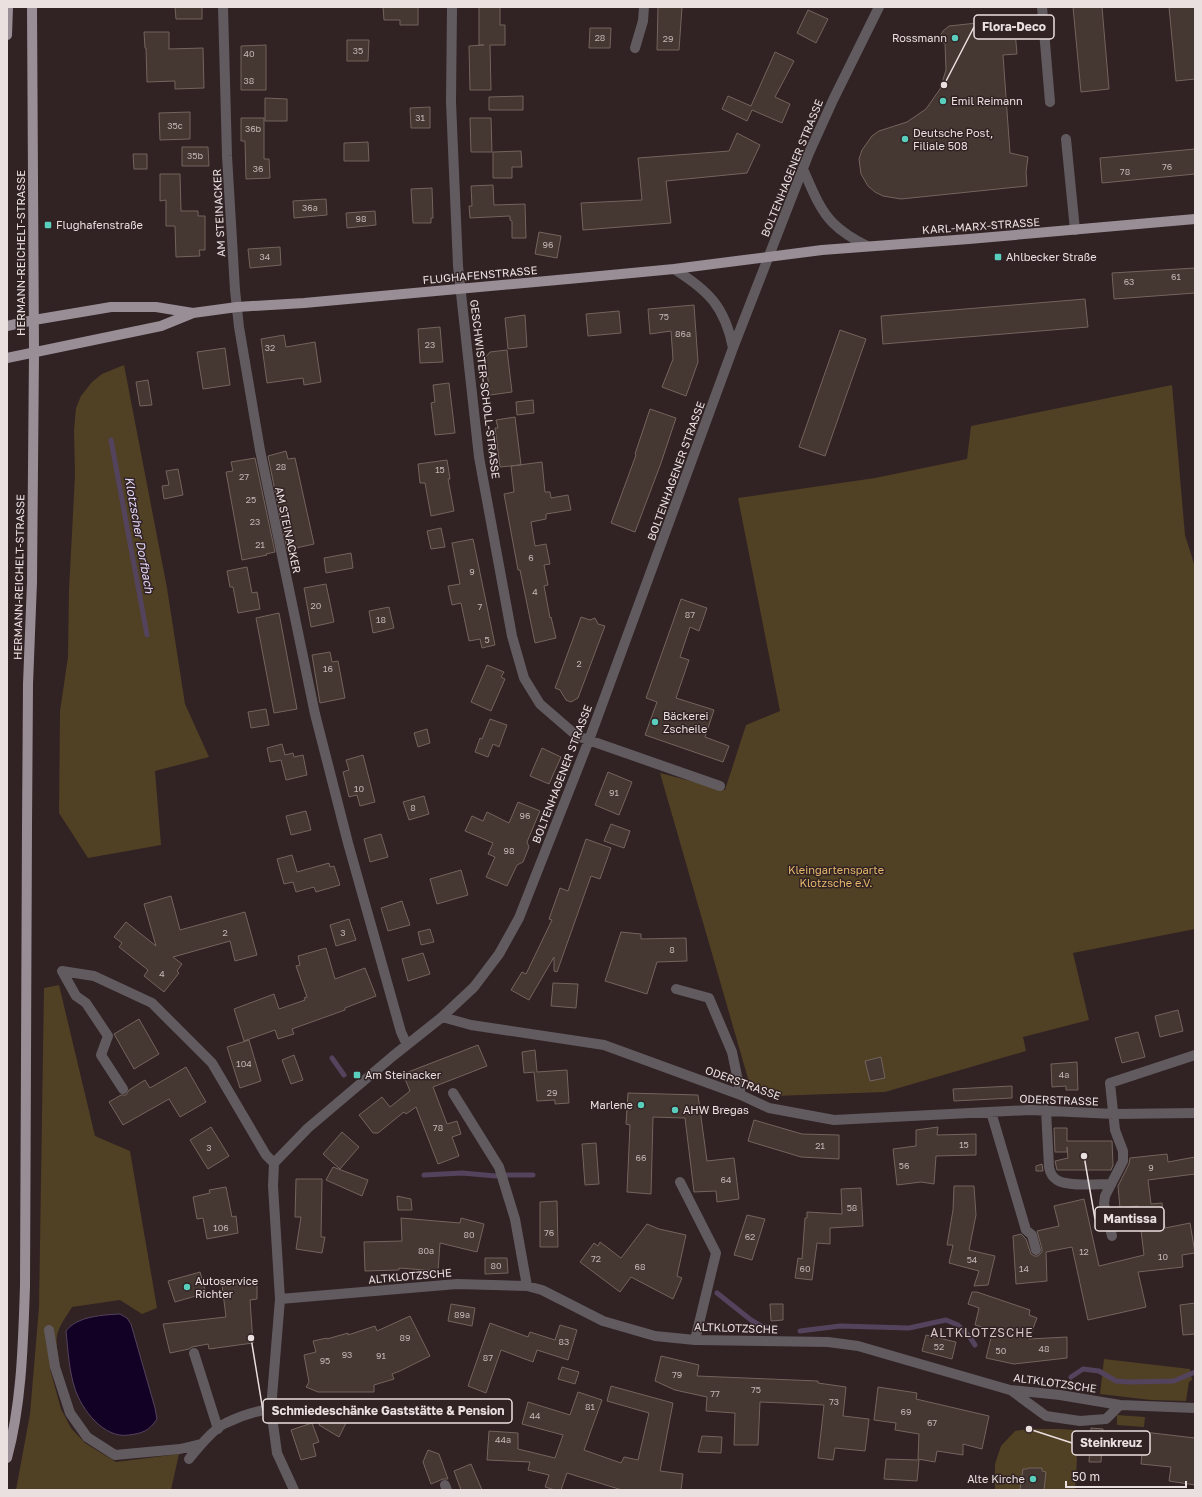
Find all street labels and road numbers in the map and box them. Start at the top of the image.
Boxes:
street label: BOLTENHAGENER STRASSE [758,97,825,239]
street label: AM STEINACKER [210,169,227,257]
street label: HERMANN-REICHELT-STRASSE [14,170,27,336]
street label: KARL-MARX-STRASSE [922,215,1041,236]
street label: FLUGHAFENSTRASSE [422,263,538,286]
street label: GESCHWISTER-SCHOLL-STRASSE [468,299,503,480]
street label: BOLTENHAGENER STRASSE [644,399,707,542]
street label: AM STEINACKER [273,485,304,574]
street label: HERMANN-REICHELT-STRASSE [11,494,26,660]
street label: BOLTENHAGENER STRASSE [529,702,594,845]
street label: ODERSTRASSE [704,1063,783,1102]
street label: ODERSTRASSE [1019,1092,1099,1107]
street label: ALTKLOTZSCHE [368,1265,453,1286]
street label: ALTKLOTZSCHE [694,1320,778,1335]
street label: ALTKLOTZSCHE [1013,1370,1098,1395]

